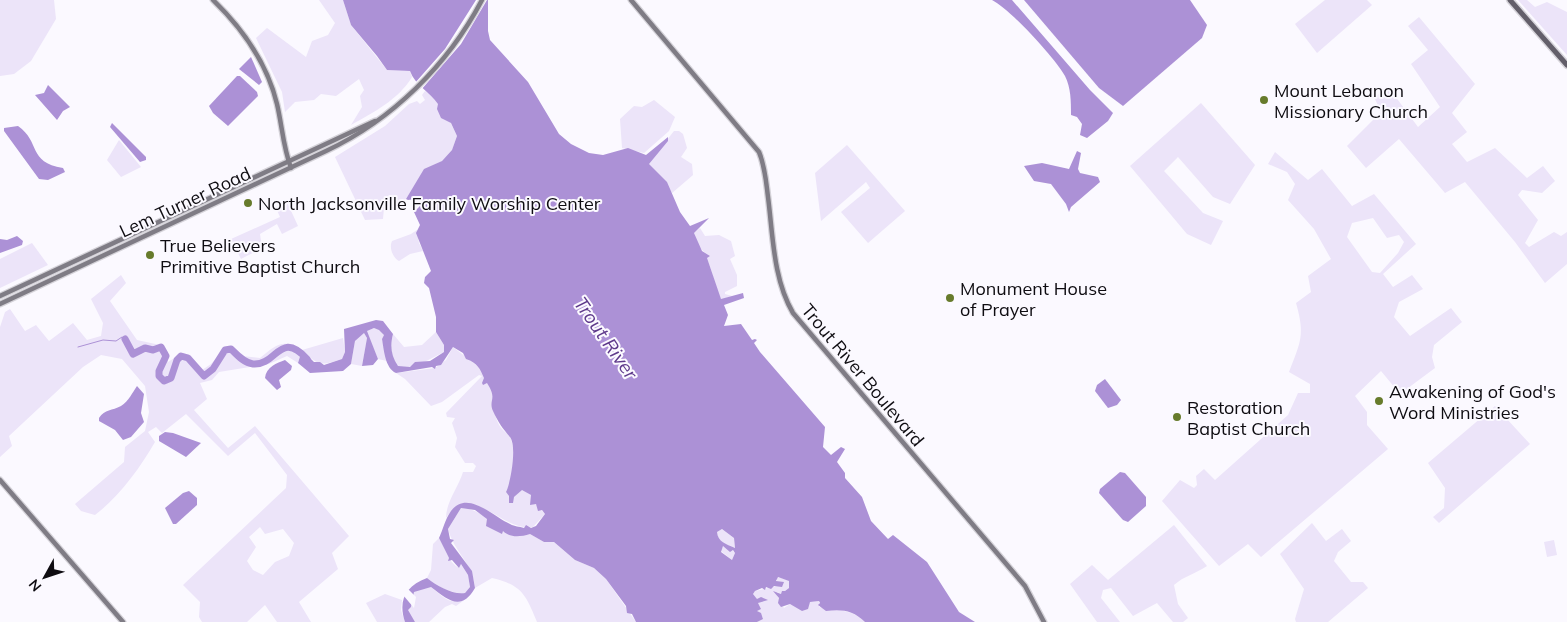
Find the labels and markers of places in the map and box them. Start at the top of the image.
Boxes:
place label: Mount Lebanon Missionary Church [1274,79,1428,123]
marker: Mount Lebanon Missionary Church [1258,94,1270,106]
place label: North Jacksonville Family Worship Center [258,192,601,215]
marker: North Jacksonville Family Worship Center [242,197,254,209]
place label: True Believers Primitive Baptist Church [160,234,360,278]
marker: True Believers Primitive Baptist Church [144,249,156,261]
place label: Monument House of Prayer [960,277,1107,321]
marker: Monument House of Prayer [944,292,956,304]
place label: Awakening of God's Word Ministries [1389,380,1556,424]
marker: Awakening of God's Word Ministries [1373,395,1385,407]
place label: Restoration Baptist Church [1187,396,1310,440]
marker: Restoration Baptist Church [1171,411,1183,423]

